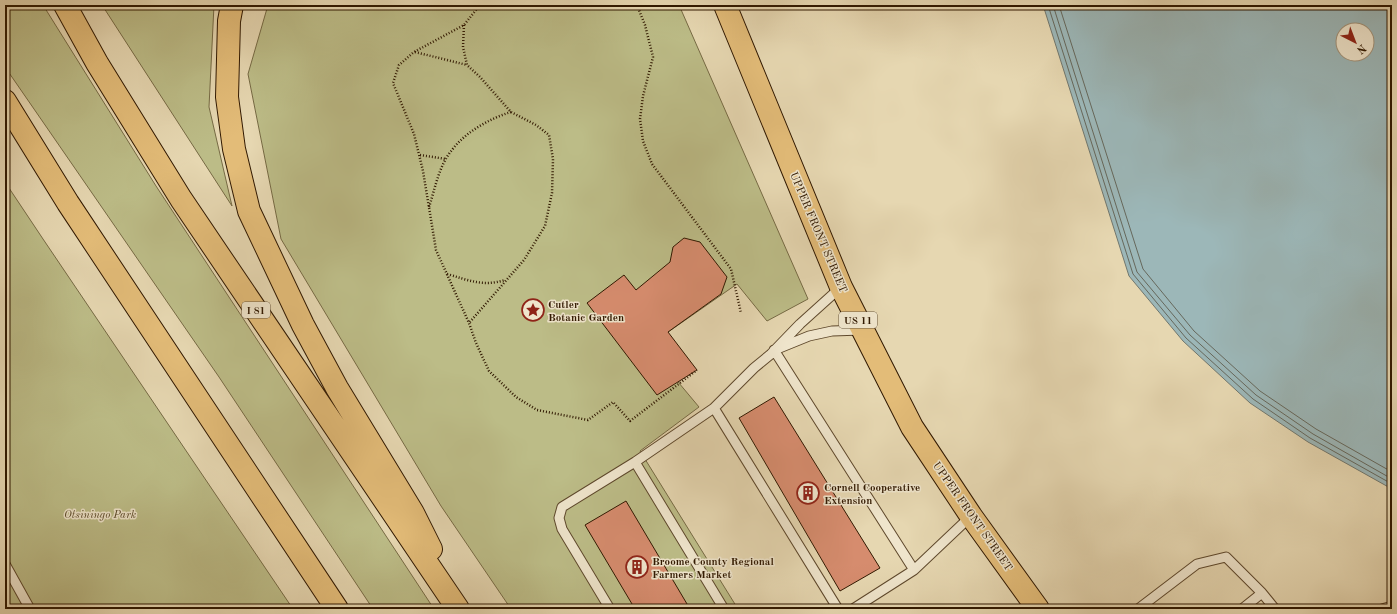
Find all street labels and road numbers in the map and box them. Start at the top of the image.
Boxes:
street label: UPPER FRONT STREET [787,171,848,295]
road number: I 81 [242,302,270,318]
road number: US 11 [839,312,877,328]
street label: UPPER FRONT STREET [930,460,1014,573]

